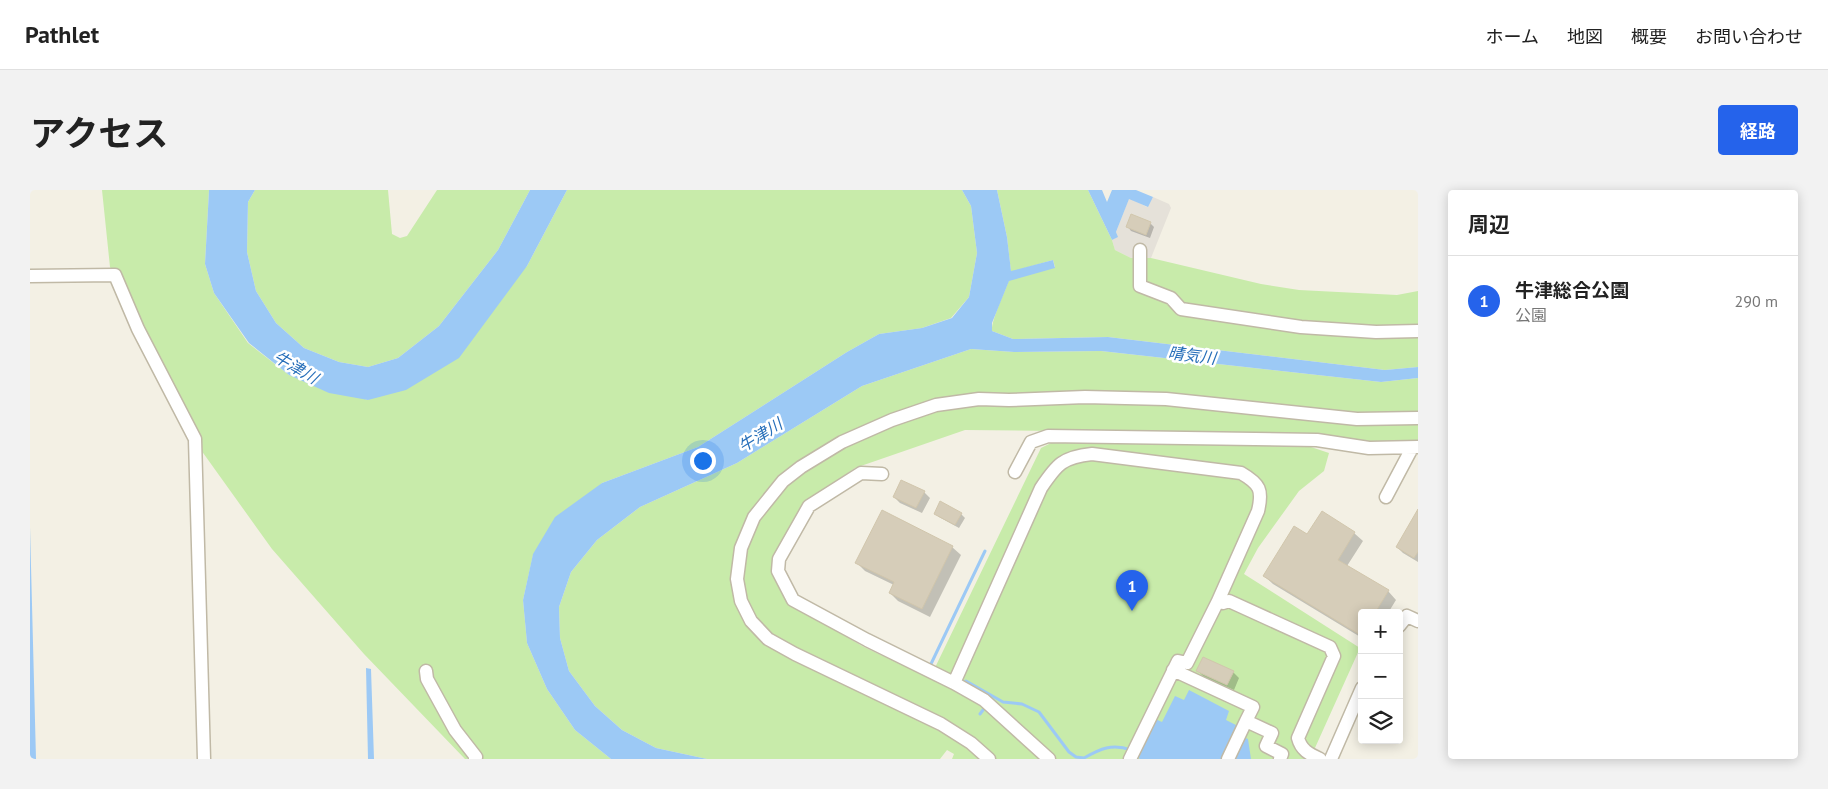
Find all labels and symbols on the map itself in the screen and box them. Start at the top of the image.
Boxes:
water label: 晴気川 [1167,342,1219,368]
water label: 牛津川 [270,346,324,389]
water label: 牛津川 [734,413,787,456]
your location [690,448,716,474]
pin: 1 [1116,570,1148,611]

